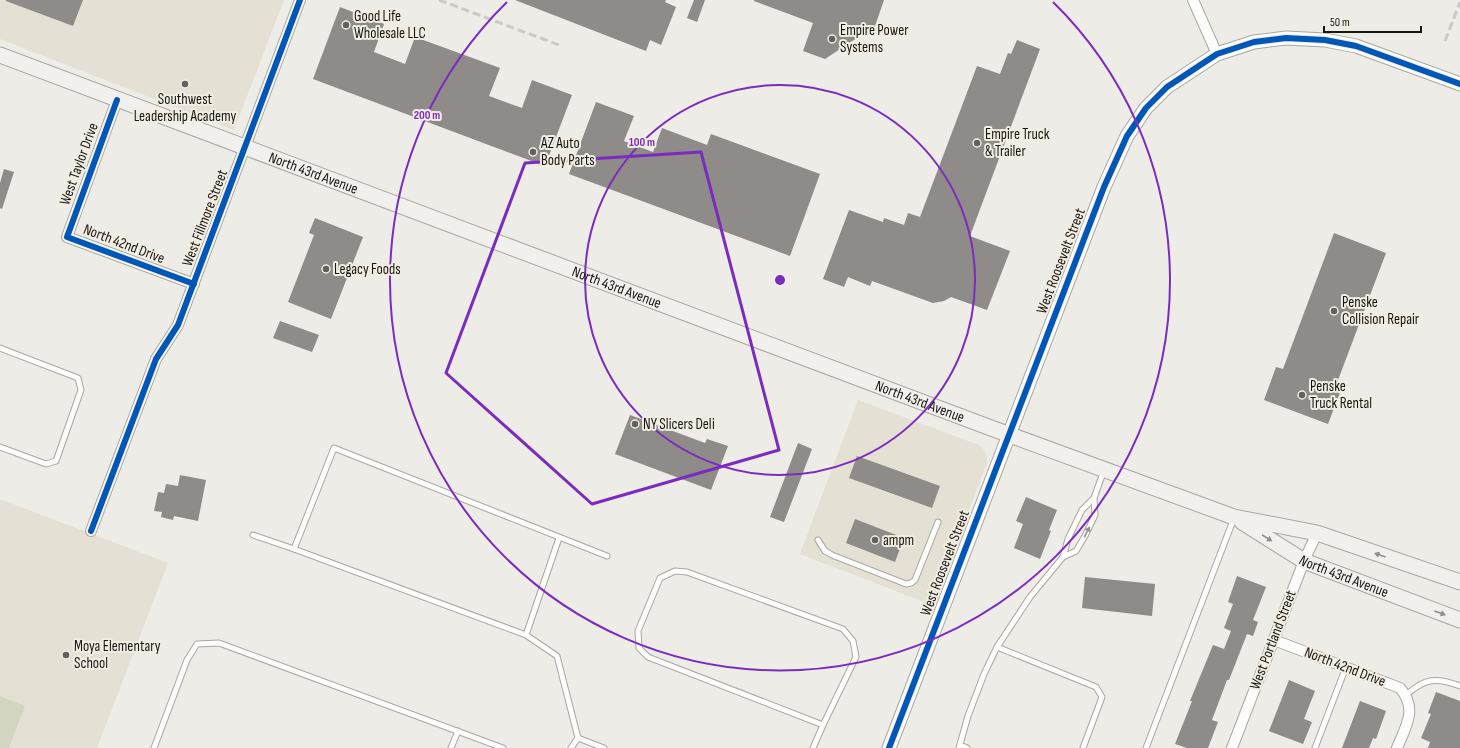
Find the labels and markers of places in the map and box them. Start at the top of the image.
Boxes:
place label: Good Life Wholesale LLC [354,7,426,43]
marker: Good Life Wholesale LLC [341,20,351,30]
place label: Empire Power Systems [840,21,909,57]
marker: Empire Power Systems [827,34,837,44]
marker: Southwest Leadership Academy [180,79,190,89]
place label: Southwest Leadership Academy [134,90,237,126]
place label: Empire Truck & Trailer [985,125,1050,161]
place label: AZ Auto Body Parts [540,134,595,170]
marker: Empire Truck & Trailer [972,138,982,148]
marker: AZ Auto Body Parts [528,147,538,157]
place label: Legacy Foods [334,260,401,279]
marker: Legacy Foods [321,264,331,274]
centre of rings [773,273,787,287]
place label: Penske Collision Repair [1342,293,1420,329]
marker: Penske Collision Repair [1329,306,1339,316]
place label: Penske Truck Rental [1310,377,1372,413]
marker: Penske Truck Rental [1297,390,1307,400]
place label: NY Slicers Deli [643,415,715,434]
marker: NY Slicers Deli [630,419,640,429]
place label: ampm [883,531,914,550]
marker: ampm [870,535,880,545]
place label: Moya Elementary School [74,637,161,673]
marker: Moya Elementary School [61,650,71,660]

